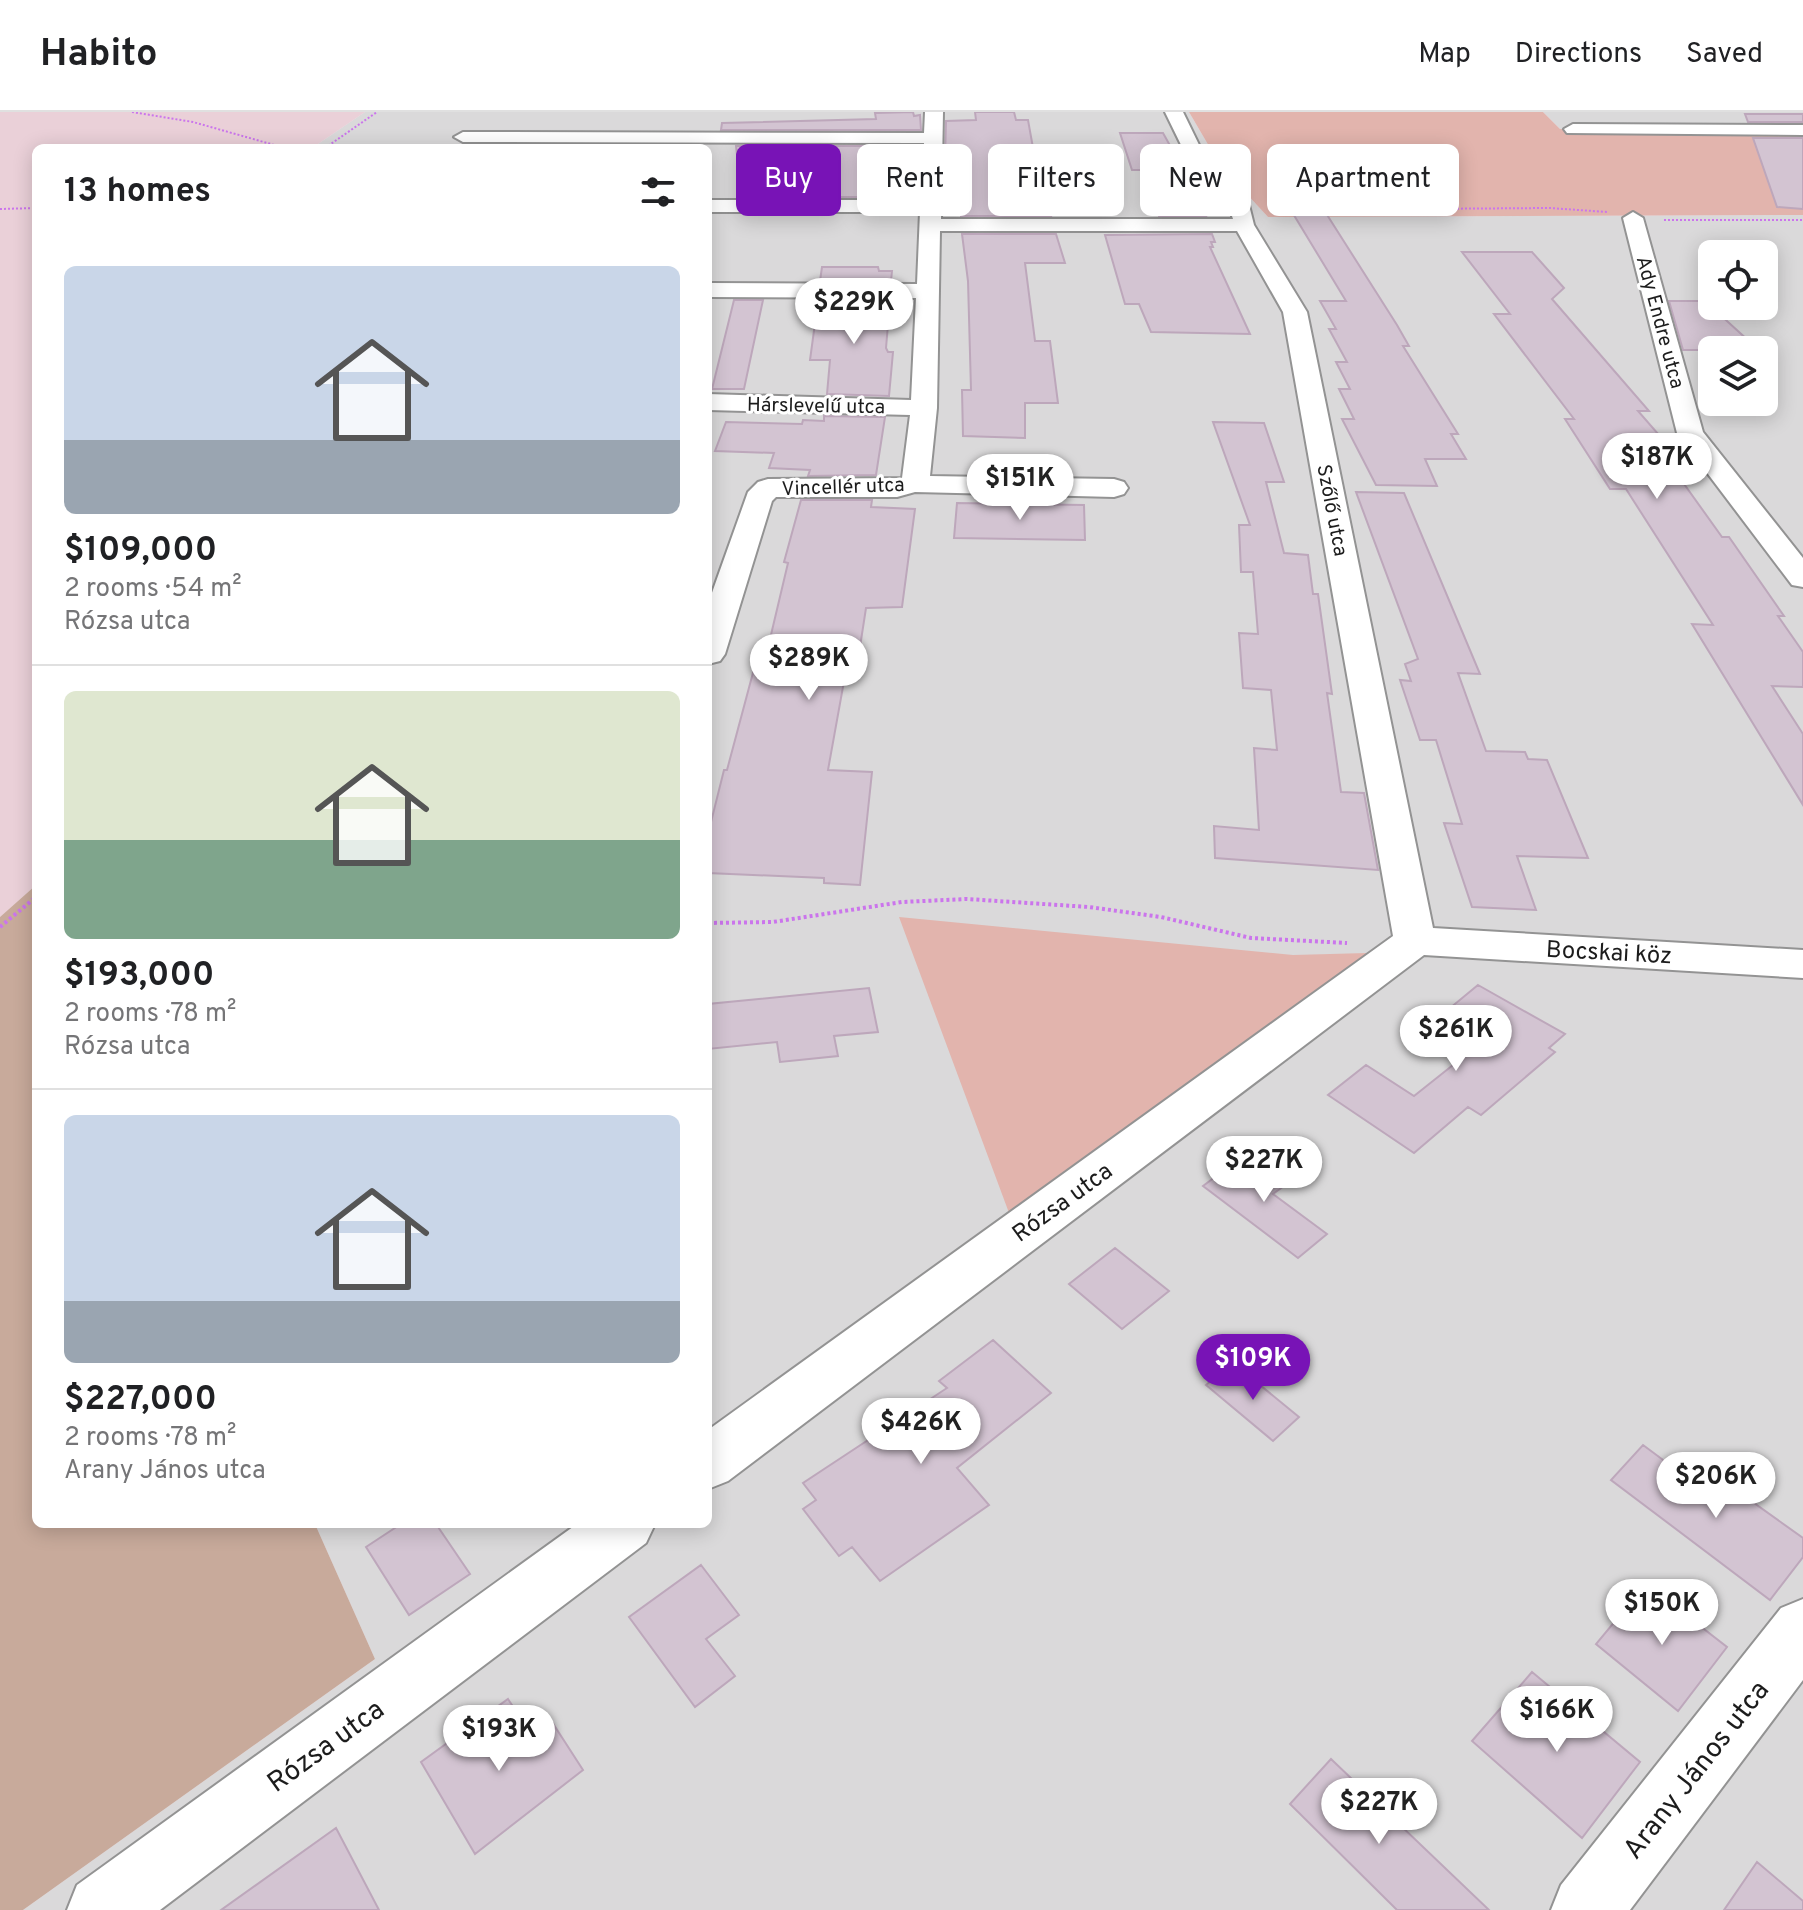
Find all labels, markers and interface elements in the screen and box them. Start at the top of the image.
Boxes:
text: Habito [40,31,158,80]
text: Map [1418,37,1471,73]
text: Directions [1515,37,1642,73]
text: Saved [1686,37,1763,73]
chip: Buy [736,144,841,216]
chip: Rent [857,144,972,216]
chip: Filters [988,144,1124,216]
chip: New [1140,144,1251,216]
chip: Apartment [1267,144,1459,216]
icon: filters [636,170,680,214]
text: 13 homes [64,171,211,214]
map controls [1698,240,1778,416]
button: locate [1698,240,1778,320]
street label: Ady Endre utca [1629,253,1689,392]
pin: $229K [798,278,910,346]
text: $229K [813,287,895,320]
icon: home [300,318,444,462]
button: layers [1698,336,1778,416]
street label: Hárslevelű utca [747,393,885,421]
pin: $187K [1601,433,1713,501]
text: $187K [1620,442,1694,475]
pin: $151K [964,454,1076,522]
street label: Szőlő utca [1309,462,1353,559]
text: $151K [985,463,1055,496]
street label: Vincellér utca [781,473,905,503]
text: $109,000 [64,530,217,573]
text: 2 rooms · 54 m² [64,573,242,606]
text: Rózsa utca [64,606,190,639]
pin: $289K [753,634,865,702]
text: $289K [768,643,850,676]
icon: home [300,743,444,887]
street label: Bocskai köz [1545,936,1673,972]
text: $193,000 [64,955,214,998]
text: 2 rooms · 78 m² [64,998,236,1031]
pin: $261K [1400,1005,1512,1073]
text: $261K [1418,1014,1494,1047]
text: Rózsa utca [64,1031,190,1064]
pin: $227K [1208,1136,1320,1204]
text: $227K [1224,1145,1304,1178]
street label: Rózsa utca [1007,1157,1119,1250]
icon: home [300,1167,444,1311]
pin: $109K [1197,1334,1309,1402]
text: $109K [1214,1343,1292,1376]
text: $227,000 [64,1379,217,1422]
pin: $426K [865,1398,977,1466]
text: $426K [880,1407,962,1440]
text: 2 rooms · 78 m² [64,1422,236,1455]
pin: $206K [1660,1452,1772,1520]
text: Arany János utca [64,1455,266,1488]
text: $206K [1674,1461,1758,1494]
pin: $150K [1606,1579,1718,1647]
text: $150K [1623,1588,1701,1621]
street label: Arany János utca [1616,1674,1778,1868]
pin: $166K [1501,1686,1613,1754]
street label: Rózsa utca [261,1693,392,1802]
text: $166K [1519,1695,1595,1728]
pin: $193K [443,1705,555,1773]
text: $193K [461,1714,537,1747]
pin: $227K [1323,1778,1435,1846]
text: $227K [1339,1787,1419,1820]

